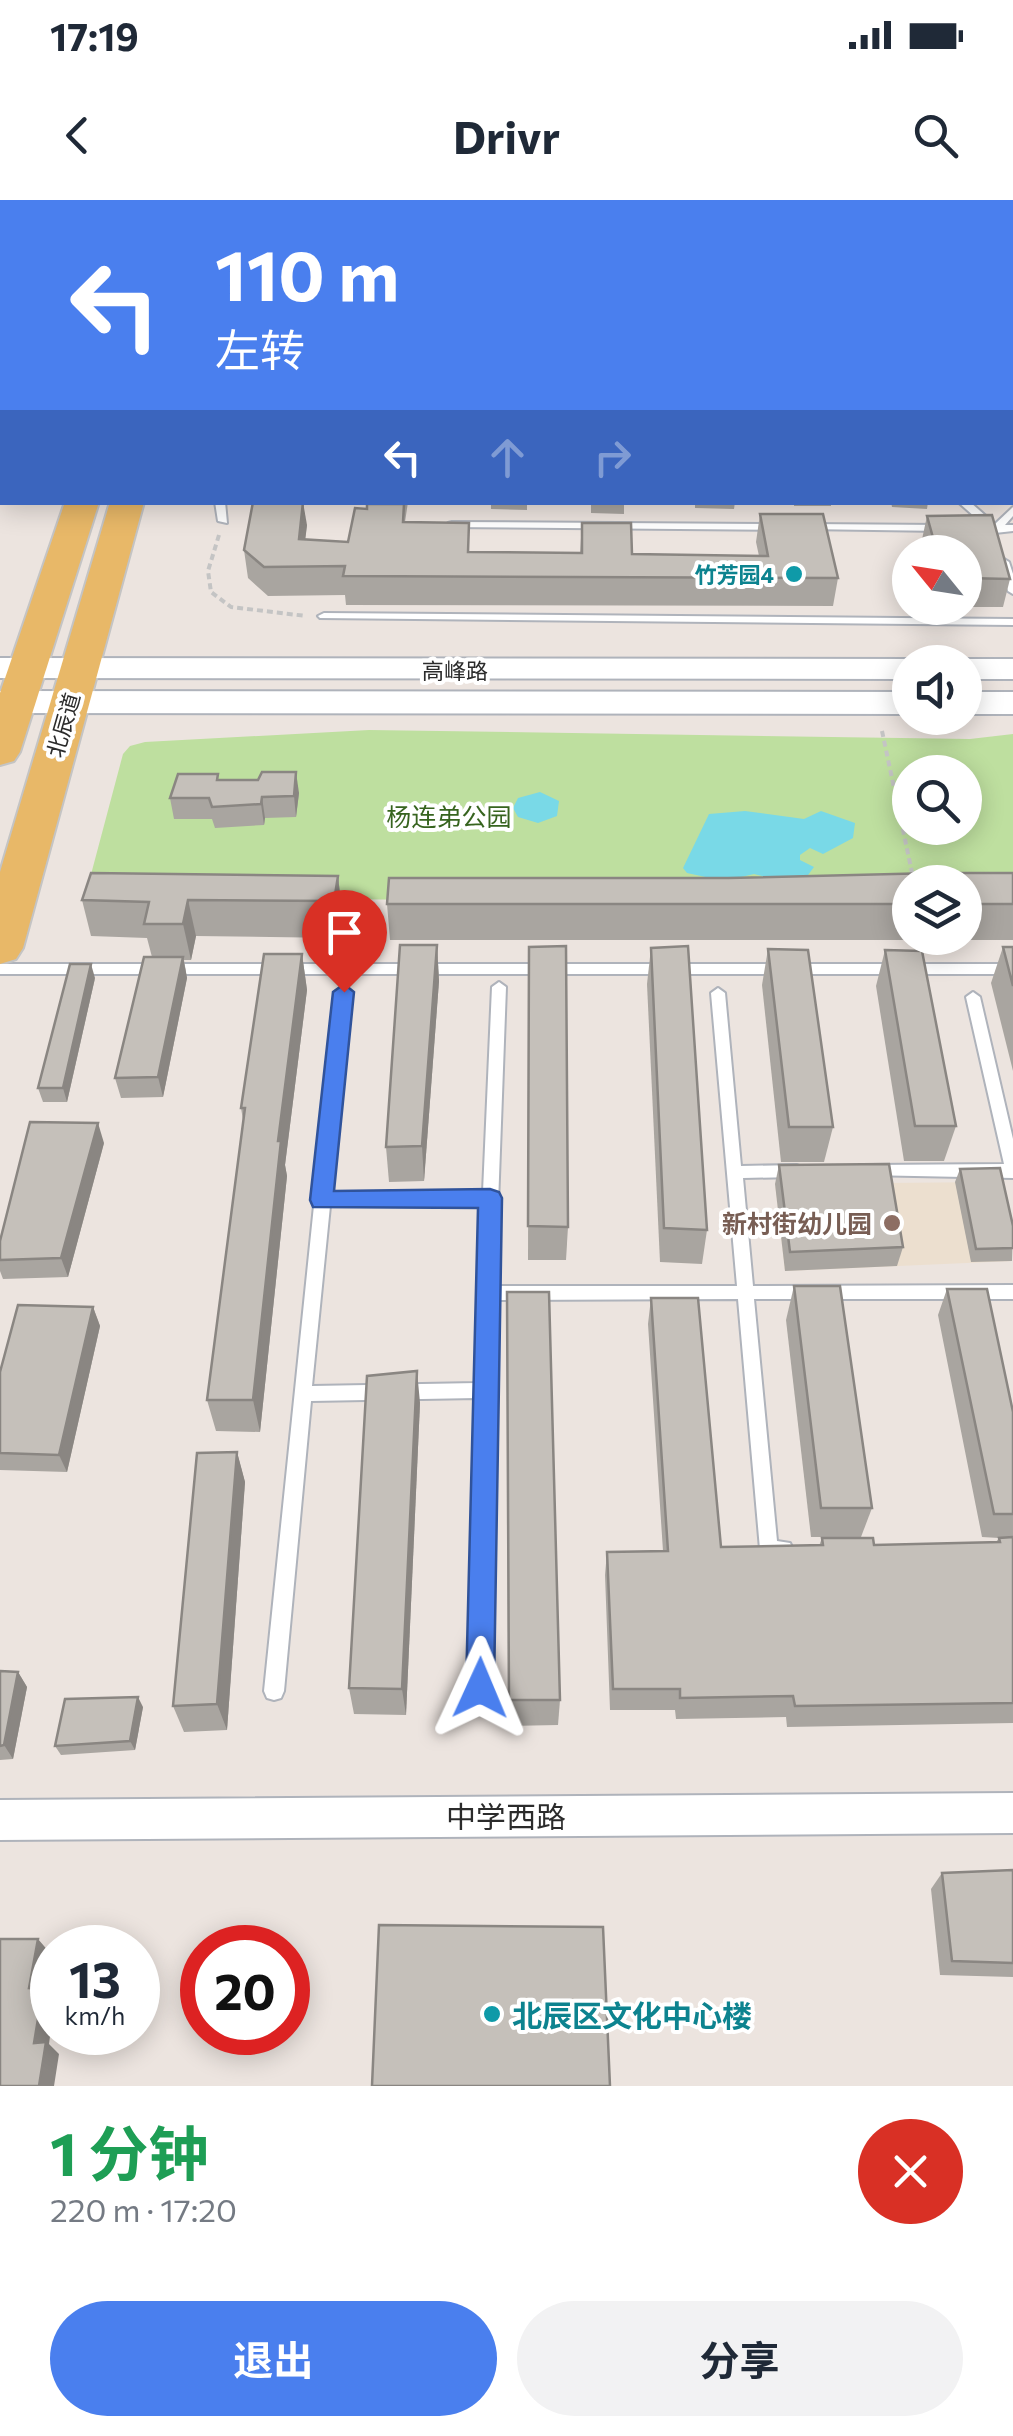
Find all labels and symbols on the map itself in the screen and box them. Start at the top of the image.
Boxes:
north arrow [892,535,982,625]
place label: 竹芳园4 [695,561,774,588]
marker: 竹芳园4 [783,563,805,585]
street label: 高峰路 [422,657,488,684]
street label: 北辰道 [41,690,85,760]
park label: 杨连弟公园 [386,801,512,831]
pin [302,890,387,993]
place label: 新村街幼儿园 [722,1208,872,1238]
marker: 新村街幼儿园 [881,1212,903,1234]
position arrow [428,1636,532,1740]
street label: 中学西路 [446,1797,566,1834]
speed limit sign: 20 [180,1925,310,2055]
place label: 北辰区文化中心楼 [512,1996,752,2033]
marker: 北辰区文化中心楼 [481,2003,503,2025]

